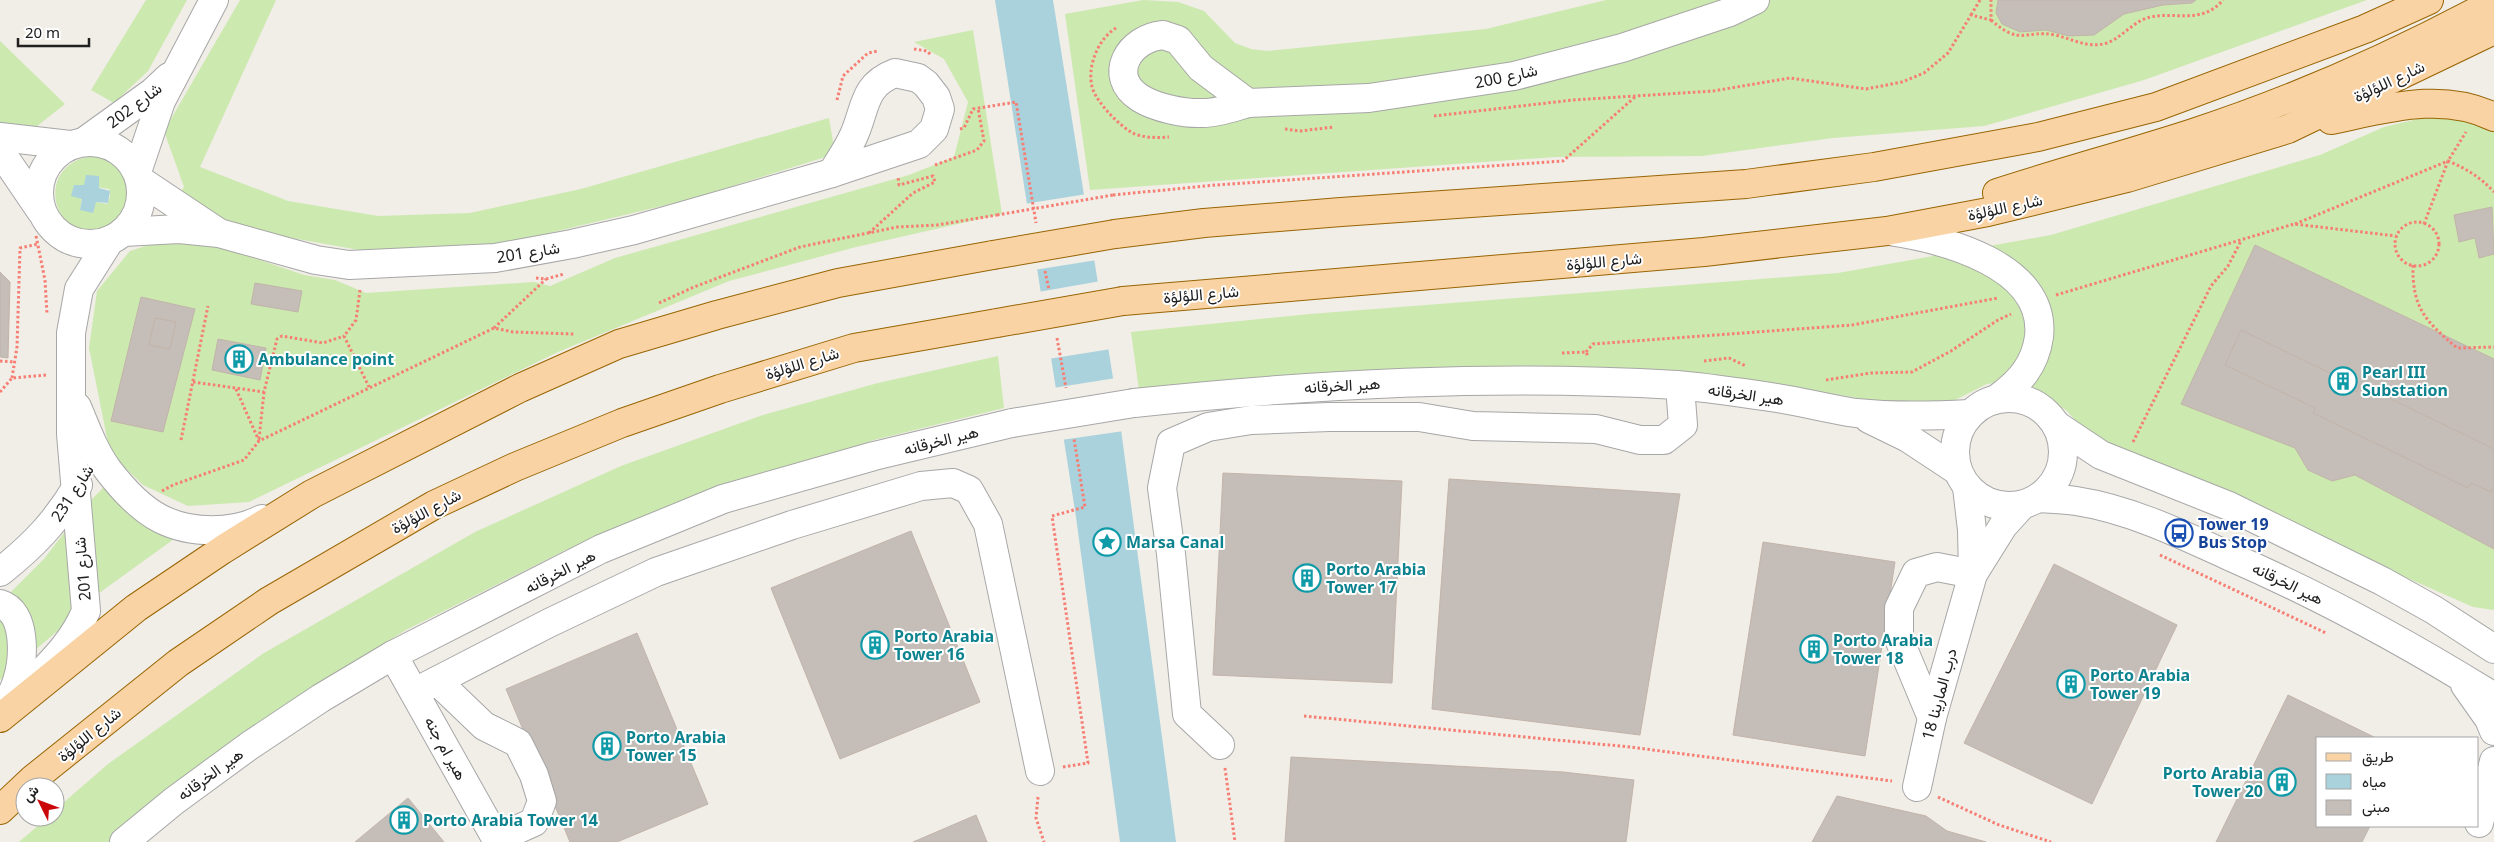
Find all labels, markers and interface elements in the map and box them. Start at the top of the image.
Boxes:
scale bar [18,15,89,47]
text: 20 m [25,22,60,42]
street label: شارع اللؤلؤة [2350,55,2429,108]
street label: شارع 200 [1473,59,1540,94]
street label: شارع 202 [102,77,167,134]
street label: شارع اللؤلؤة [1966,188,2045,227]
street label: شارع 201 [495,236,561,269]
street label: شارع اللؤلؤة [1565,247,1643,276]
street label: شارع اللؤلؤة [1162,280,1240,309]
street label: شارع اللؤلؤة [762,341,842,386]
building icon: Ambulance point [224,344,254,374]
place label: Ambulance point [258,348,394,370]
place label: Pearl III Substation [2362,361,2448,401]
building icon: Pearl III Substation [2328,366,2358,396]
street label: هير الخرقانه [1303,372,1381,398]
street label: هير الخرقانه [1707,378,1785,410]
street label: هير الخرقانه [901,420,981,460]
street label: شارع 231 [45,460,99,526]
street label: شارع اللؤلؤة [387,483,465,539]
place label: Tower 19 Bus Stop [2198,513,2269,553]
bus stop icon: Tower 19 Bus Stop [2164,518,2194,548]
place icon: Marsa Canal [1092,527,1122,557]
place label: Marsa Canal [1126,531,1224,553]
street label: شارع 201 [68,536,97,602]
street label: هير الخرقانه [521,544,599,598]
street label: هير الخرقانه [2249,556,2327,610]
place label: Porto Arabia Tower 17 [1326,558,1426,598]
building icon: Porto Arabia Tower 17 [1292,563,1322,593]
place label: Porto Arabia Tower 16 [894,625,994,665]
place label: Porto Arabia Tower 18 [1833,629,1933,669]
building icon: Porto Arabia Tower 16 [860,630,890,660]
building icon: Porto Arabia Tower 18 [1799,634,1829,664]
street label: درب المارينا 18 [1916,646,1962,742]
place label: Porto Arabia Tower 19 [2090,664,2190,704]
building icon: Porto Arabia Tower 19 [2056,669,2086,699]
street label: شارع اللؤلؤة [53,702,126,767]
street label: هير ام جنه [420,712,472,784]
place label: Porto Arabia Tower 15 [626,726,726,766]
building icon: Porto Arabia Tower 15 [592,731,622,761]
legend [2316,737,2479,827]
street label: هير الخرقانه [173,743,247,805]
text: طريق [2362,746,2394,767]
place label: Porto Arabia Tower 20 [2163,762,2263,802]
building icon: Porto Arabia Tower 20 [2267,767,2297,797]
text: مياه [2362,771,2386,791]
north arrow [15,777,65,827]
text: ش [17,780,43,806]
text: مبنى [2362,796,2390,817]
building icon: Porto Arabia Tower 14 [389,805,419,835]
place label: Porto Arabia Tower 14 [423,809,598,831]

